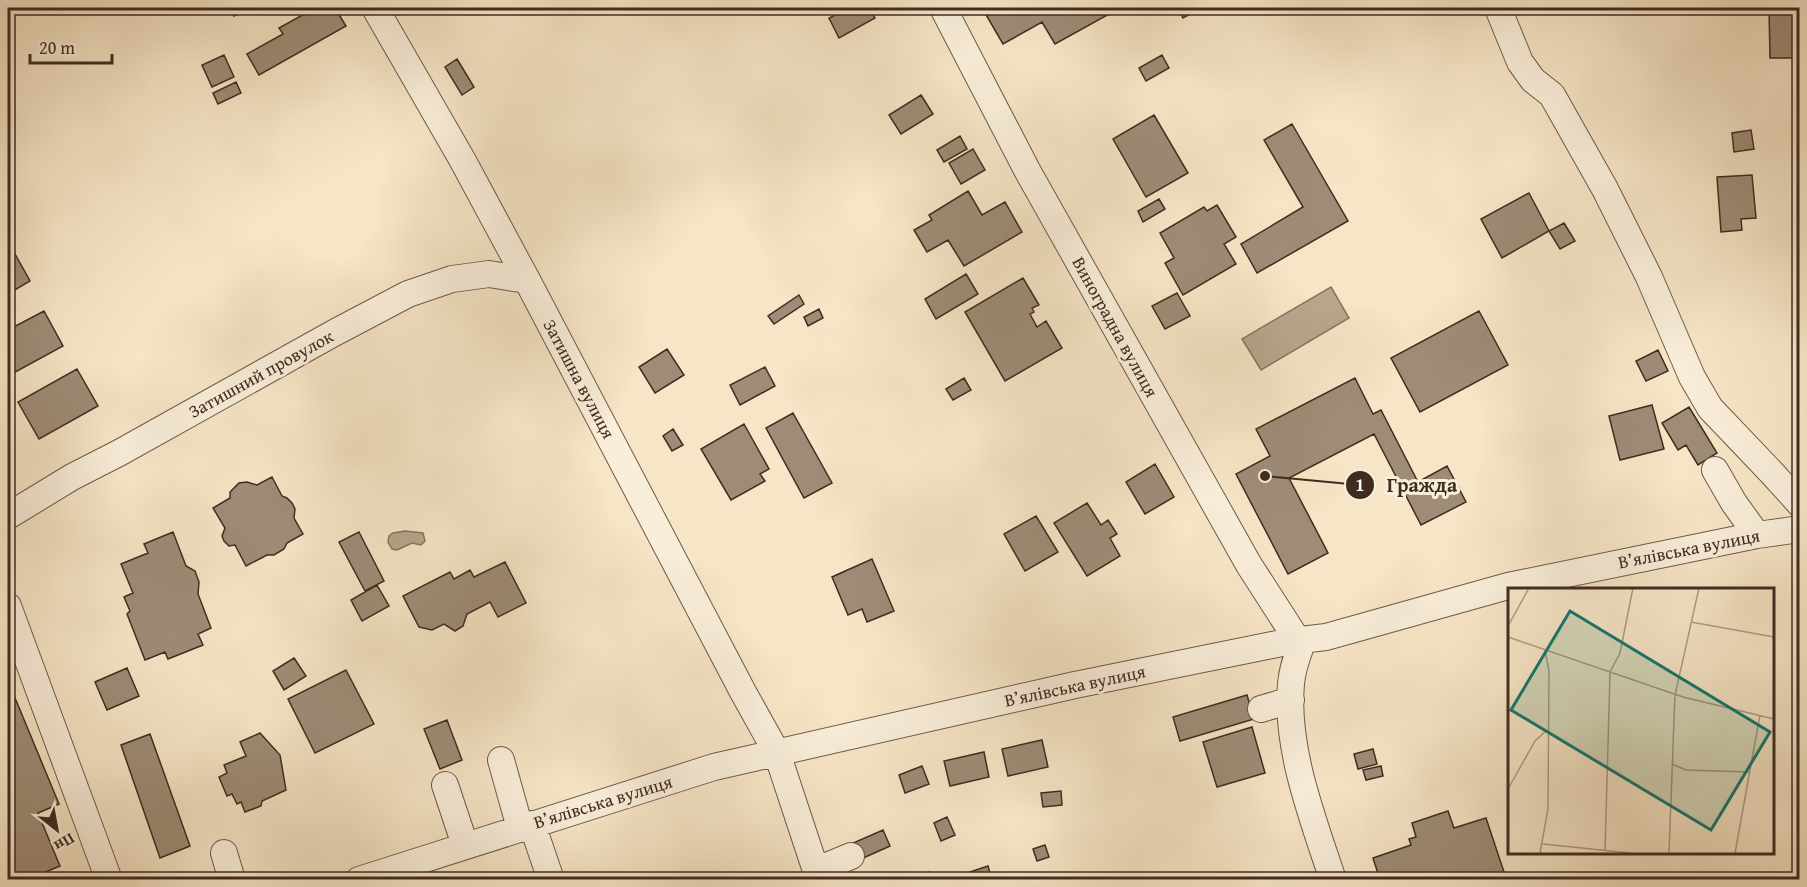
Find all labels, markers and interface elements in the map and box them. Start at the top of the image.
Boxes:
scale bar [30,27,112,65]
text: 20 m [39,34,75,61]
street label: Виноградна вулиця [1066,252,1165,402]
street label: Затишна вулиця [537,314,622,443]
street label: Затишний провулок [183,322,339,425]
callout: Гражда [1345,466,1469,504]
text: Гражда [1387,470,1458,499]
text: 1 [1355,471,1365,498]
street label: В’ялівська вулиця [1616,522,1762,575]
inset map [1508,588,1774,854]
street label: В’ялівська вулиця [1002,657,1148,714]
street label: В’ялівська вулиця [530,768,676,835]
north arrow [27,800,87,860]
text: Пн [50,827,80,859]

